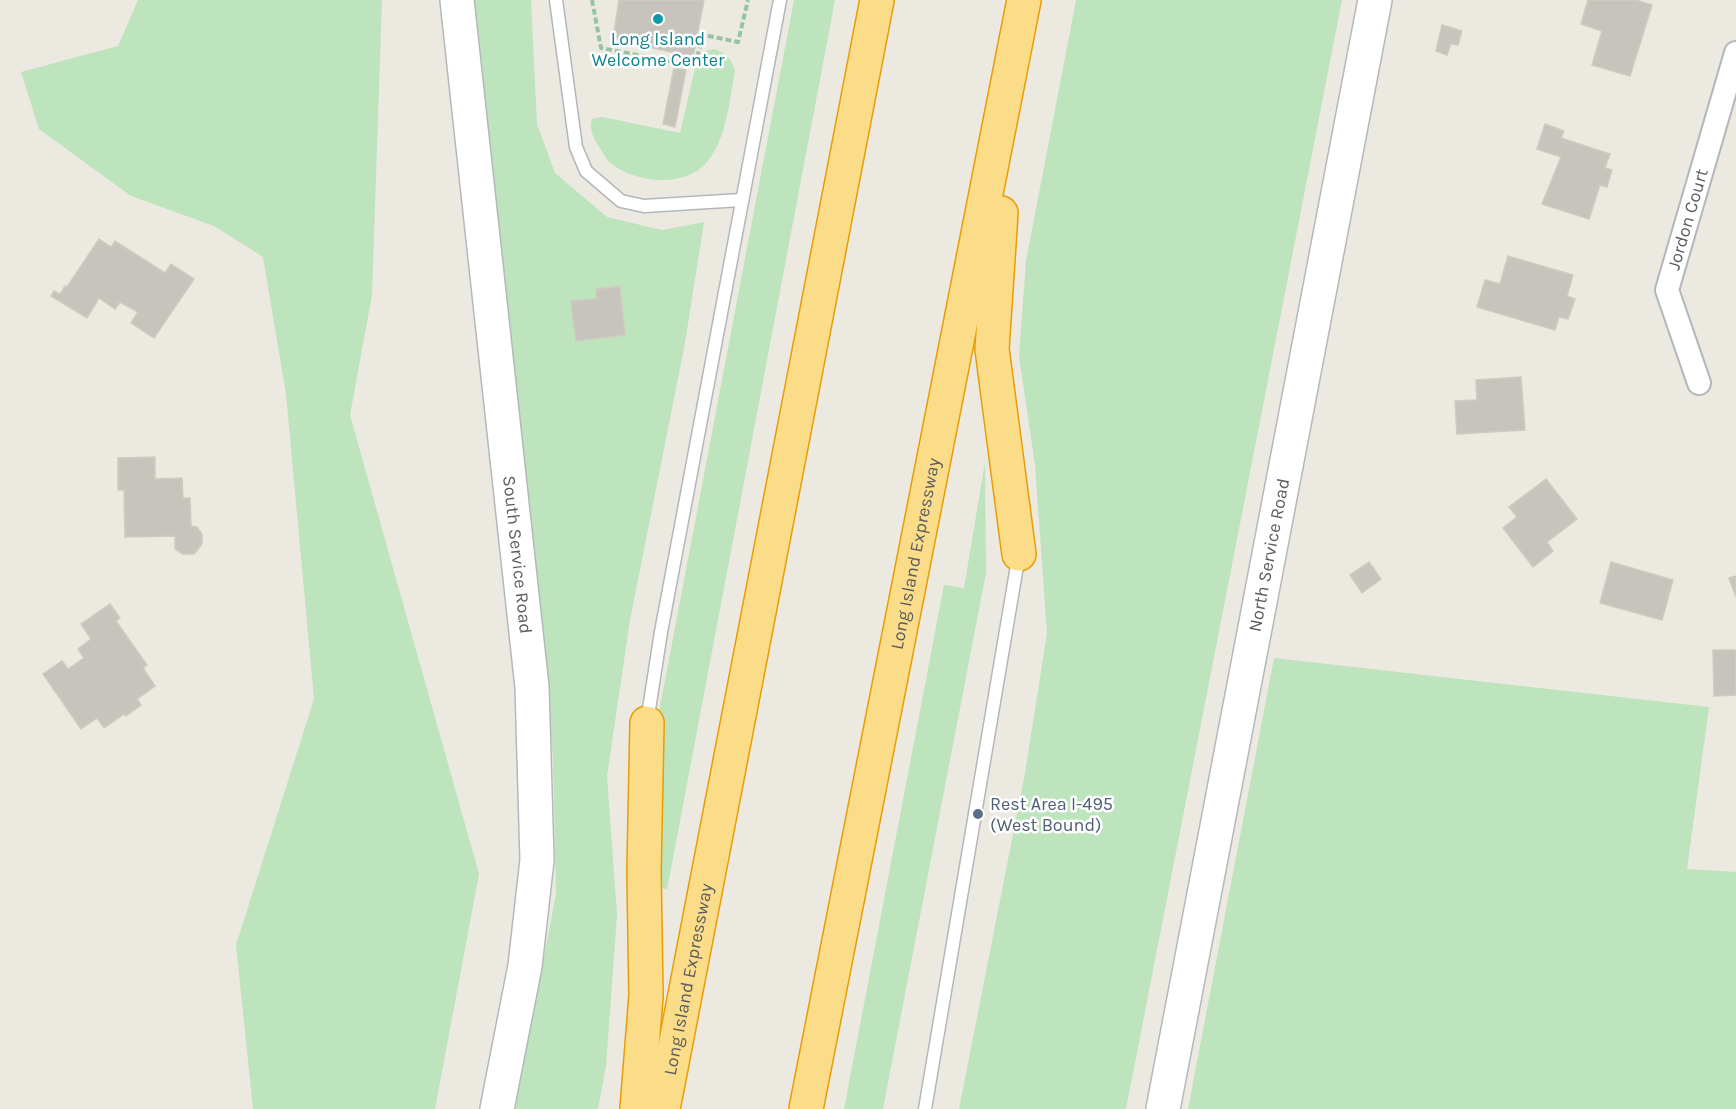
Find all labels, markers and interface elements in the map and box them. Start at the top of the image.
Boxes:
marker: Long Island Welcome Center [651,12,665,26]
place label: Long Island Welcome Center [592,28,725,71]
street label: Jordon Court [1662,166,1713,272]
street label: Long Island Expressway [886,455,945,651]
street label: South Service Road [498,475,537,635]
street label: North Service Road [1243,476,1294,634]
place label: Rest Area I-495 (West Bound) [990,793,1113,836]
marker: Rest Area I-495 (West Bound) [971,807,985,821]
street label: Long Island Expressway [659,881,717,1077]

